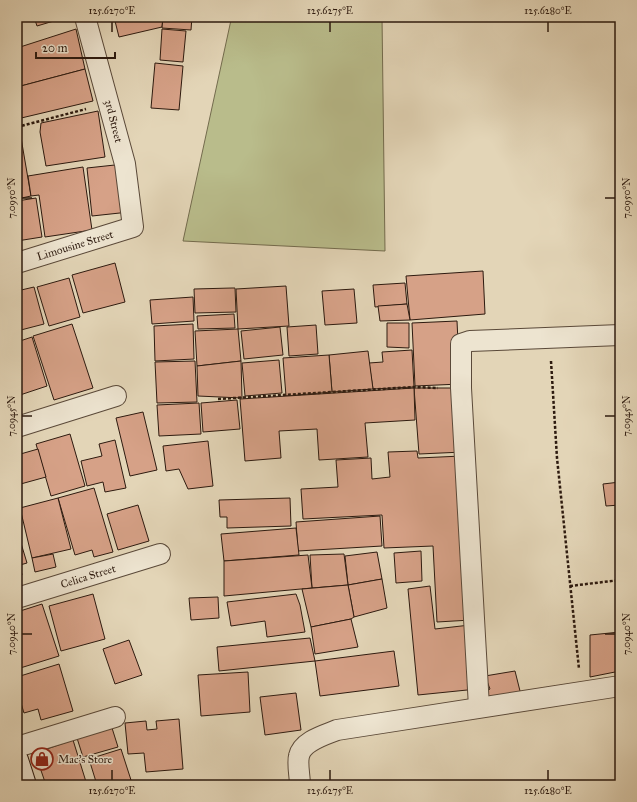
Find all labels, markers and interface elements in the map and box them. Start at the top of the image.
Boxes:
text: 125.6270°E [88,5,136,17]
text: 125.6275°E [307,5,353,17]
text: 125.6280°E [524,5,572,17]
scale bar [36,34,115,60]
text: 20 m [42,41,68,55]
street label: 3rd Street [102,98,125,144]
text: 7.0950°N [6,177,18,219]
text: 7.0950°N [621,177,633,219]
street label: Limousine Street [35,228,115,263]
text: 7.0945°N [6,395,18,436]
text: 7.0945°N [621,395,633,436]
street label: Celica Street [59,562,117,591]
text: 7.0940°N [6,613,18,655]
text: 7.0940°N [621,613,633,655]
shop icon: Mac's Store [29,746,55,772]
place label: Mac's Store [58,753,113,766]
text: 125.6270°E [88,785,136,797]
text: 125.6275°E [307,785,353,797]
text: 125.6280°E [524,785,572,797]

